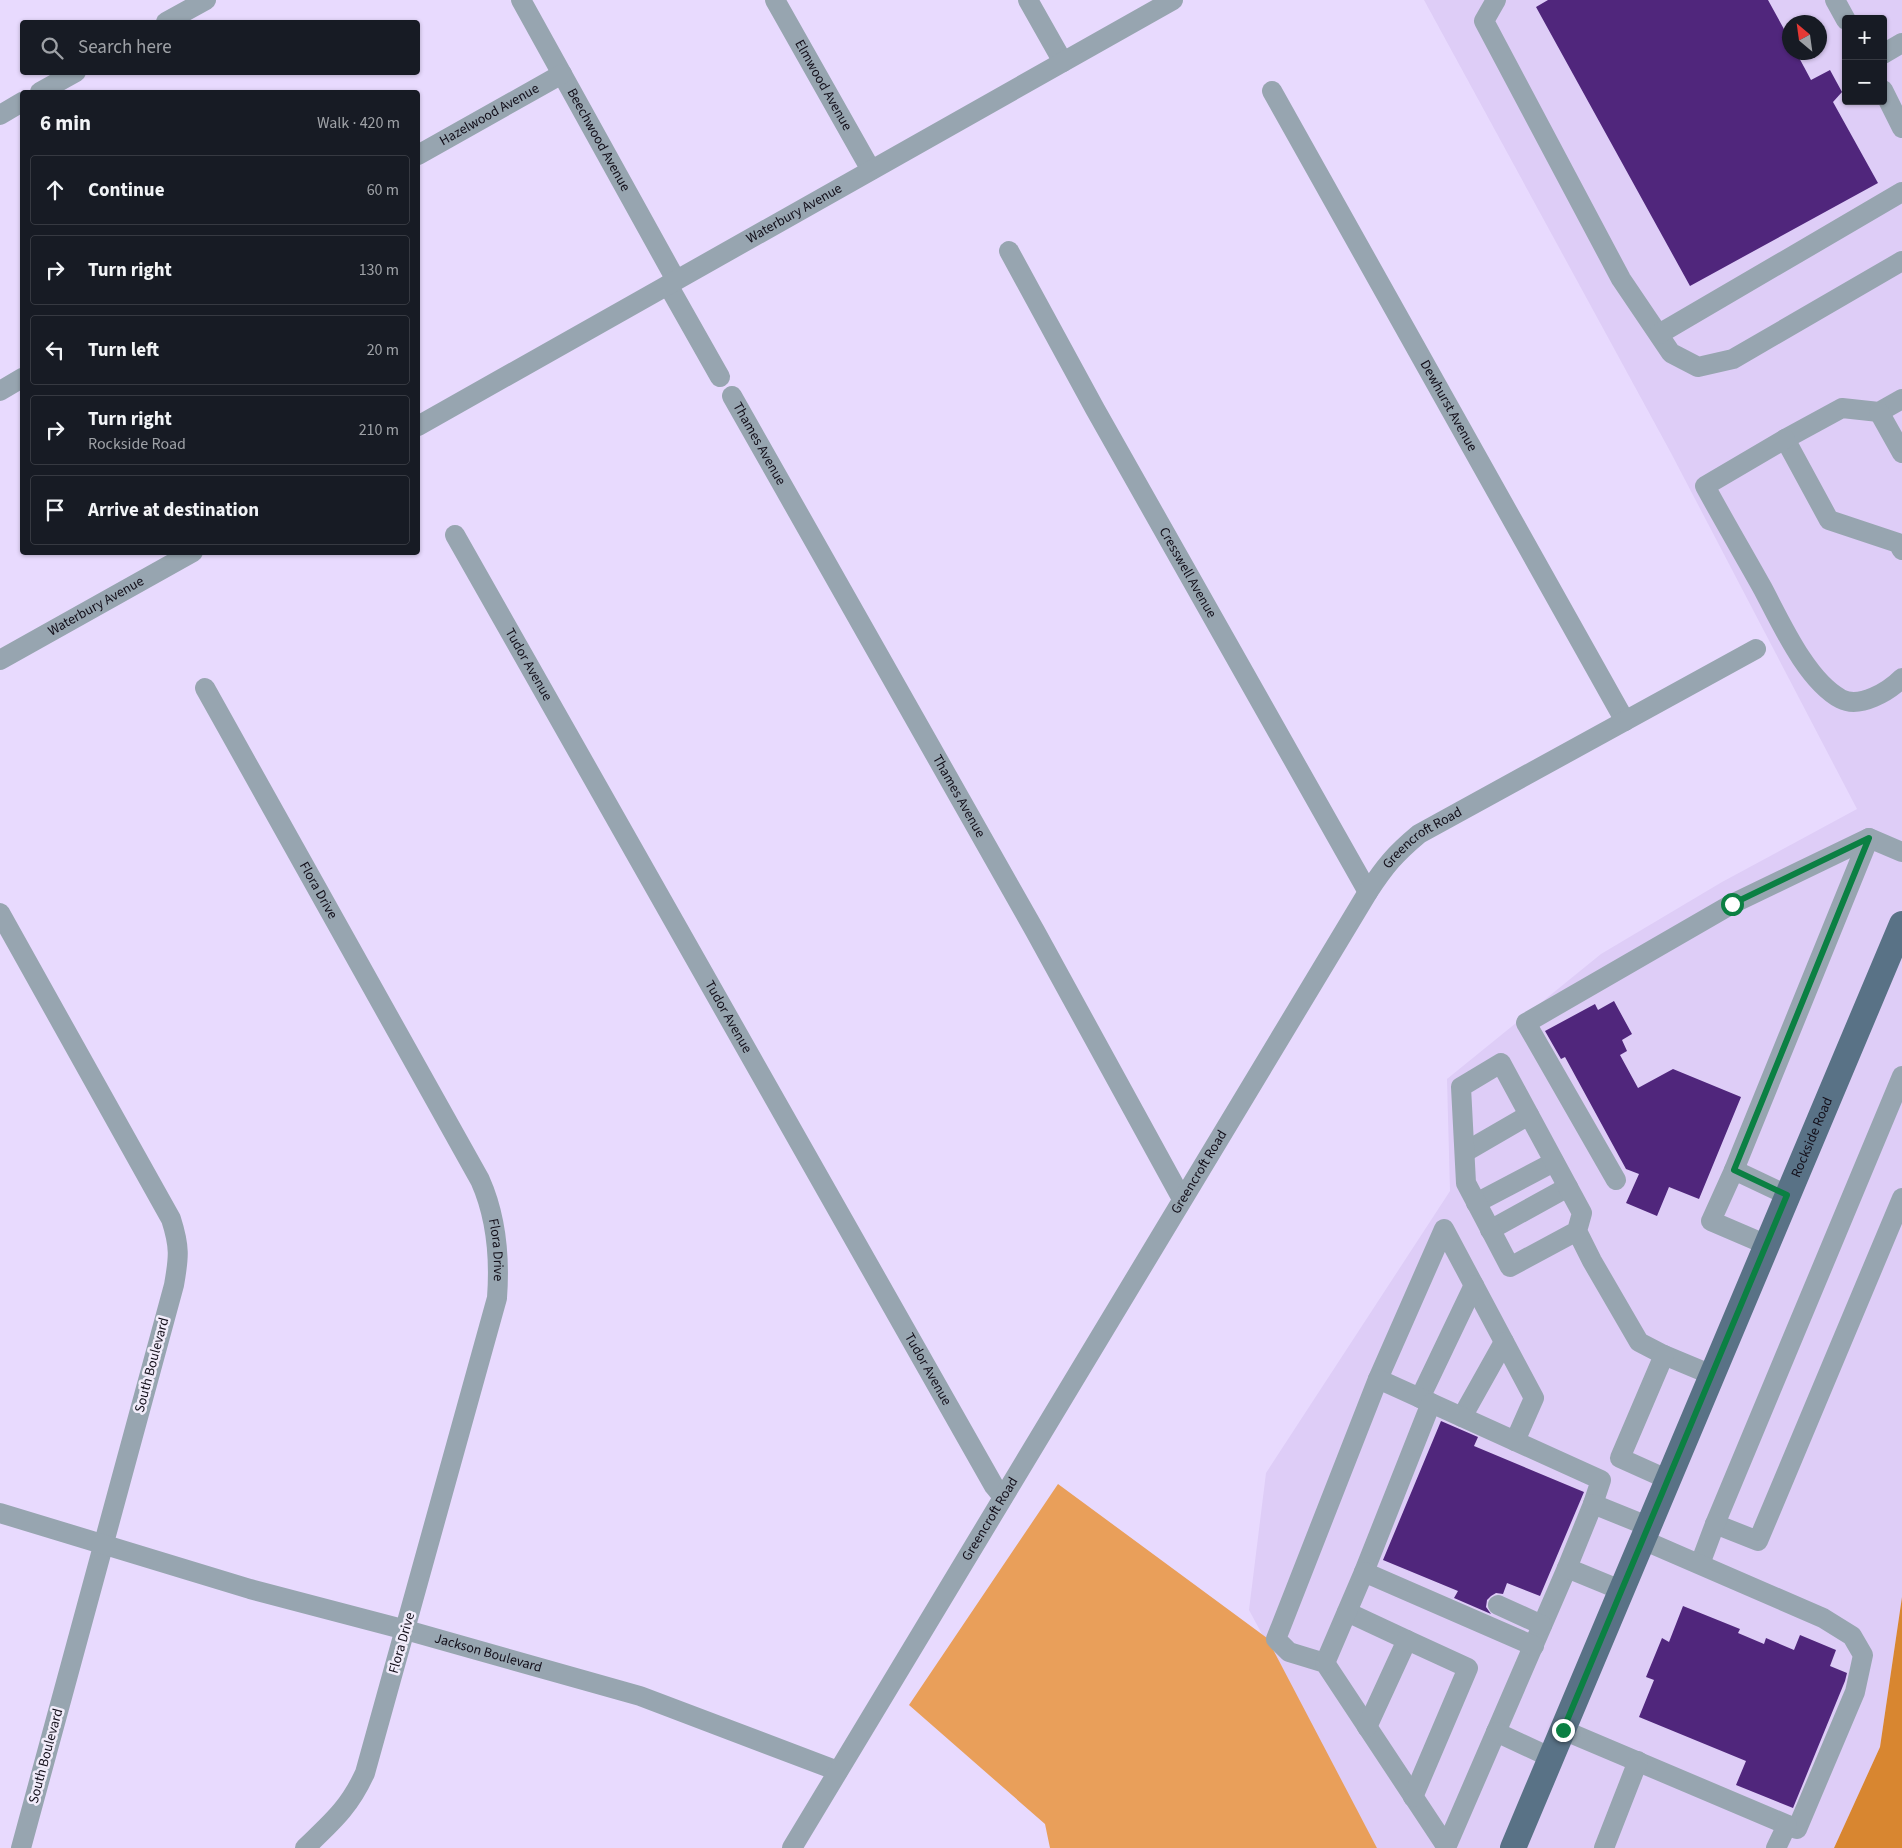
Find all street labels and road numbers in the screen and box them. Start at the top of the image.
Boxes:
street label: Elmwood Avenue [790,36,857,135]
street label: Hazelwood Avenue [436,79,543,151]
street label: Beechwood Avenue [562,85,635,195]
street label: Waterbury Avenue [743,179,846,249]
street label: Dewhurst Avenue [1415,356,1482,455]
street label: Thames Avenue [728,399,791,489]
street label: Cresswell Avenue [1154,524,1221,622]
street label: Waterbury Avenue [44,571,148,641]
street label: Tudor Avenue [500,625,557,705]
street label: Thames Avenue [927,751,990,842]
street label: Greencroft Road [1378,802,1466,873]
street label: Flora Drive [294,858,342,923]
street label: Tudor Avenue [700,977,757,1057]
street label: Rockside Road [1786,1094,1838,1181]
street label: Greencroft Road [1166,1126,1232,1218]
street label: Flora Drive [483,1217,508,1282]
street label: South Boulevard [130,1315,174,1415]
street label: Tudor Avenue [899,1329,956,1409]
street label: Greencroft Road [957,1473,1023,1565]
street label: Flora Drive [384,1610,420,1676]
street label: Jackson Boulevard [432,1629,544,1678]
street label: South Boulevard [24,1706,68,1806]

